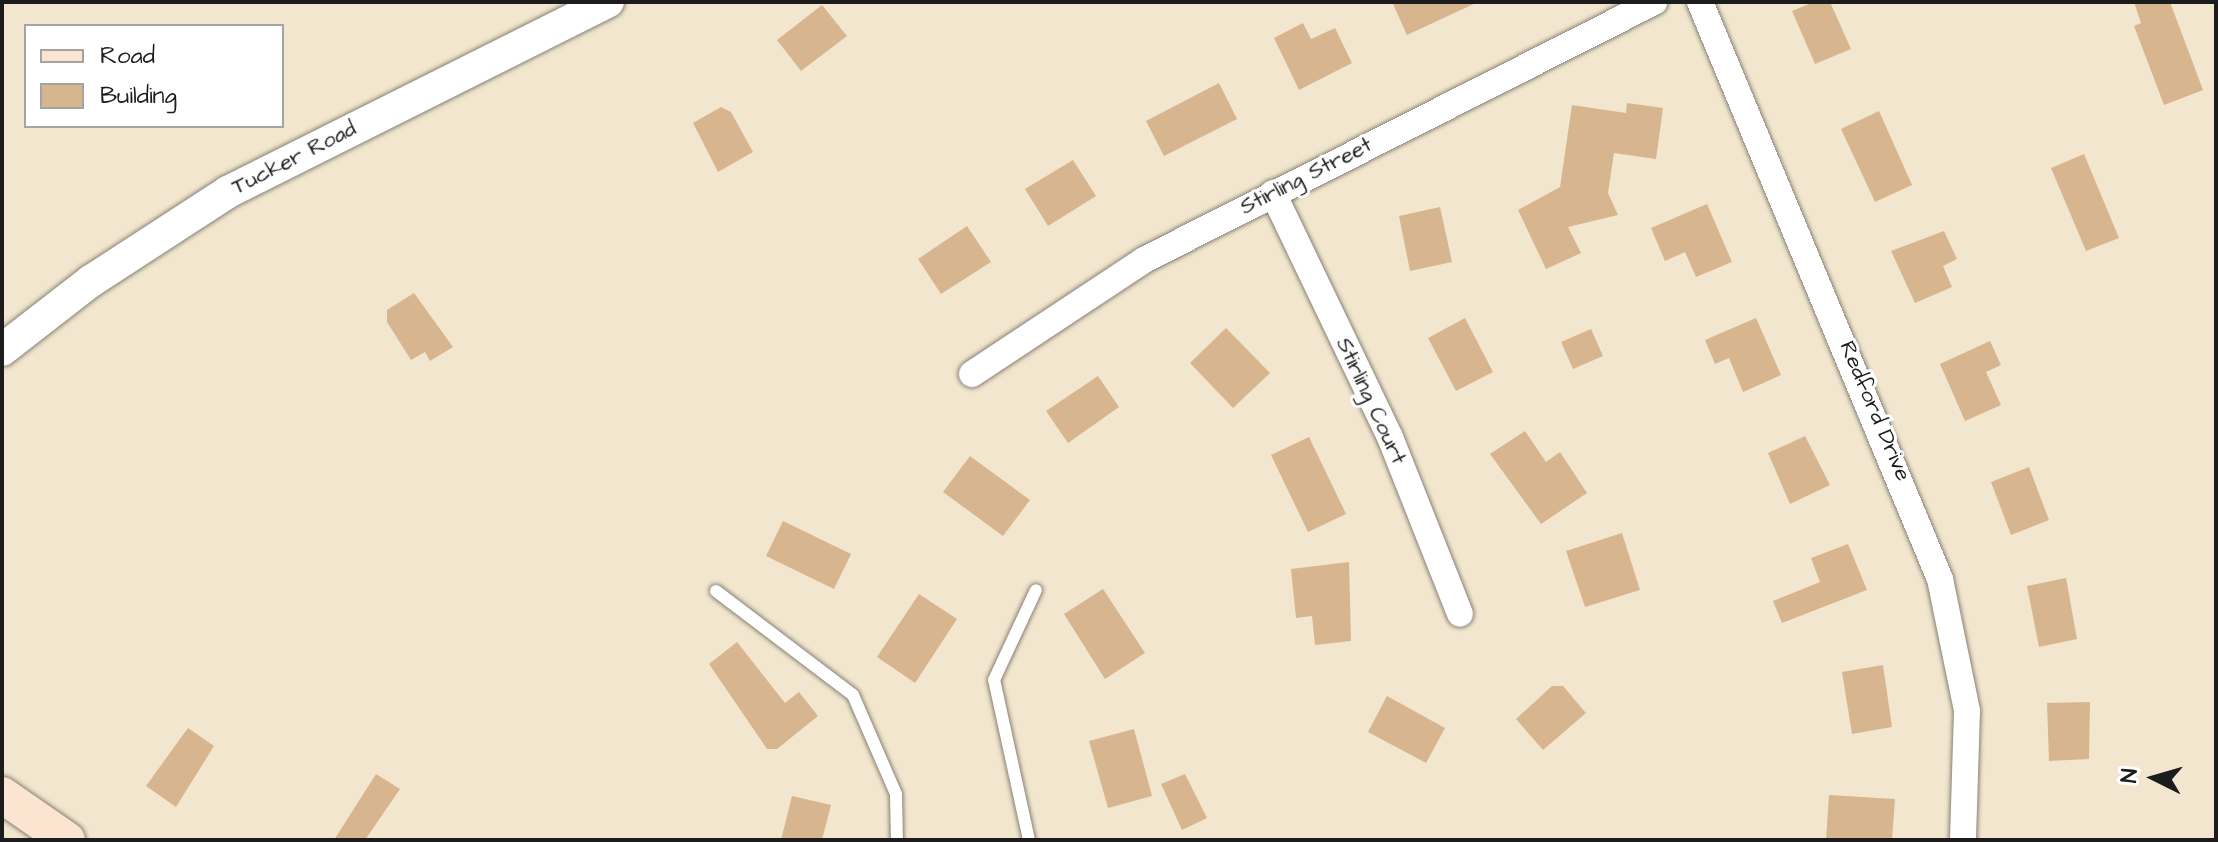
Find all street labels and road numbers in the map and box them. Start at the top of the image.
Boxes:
street label: Tucker Road [228,115,360,201]
street label: Stirling Street [1236,131,1376,221]
street label: Stirling Court [1330,334,1412,468]
street label: Redford Drive [1834,337,1916,485]

